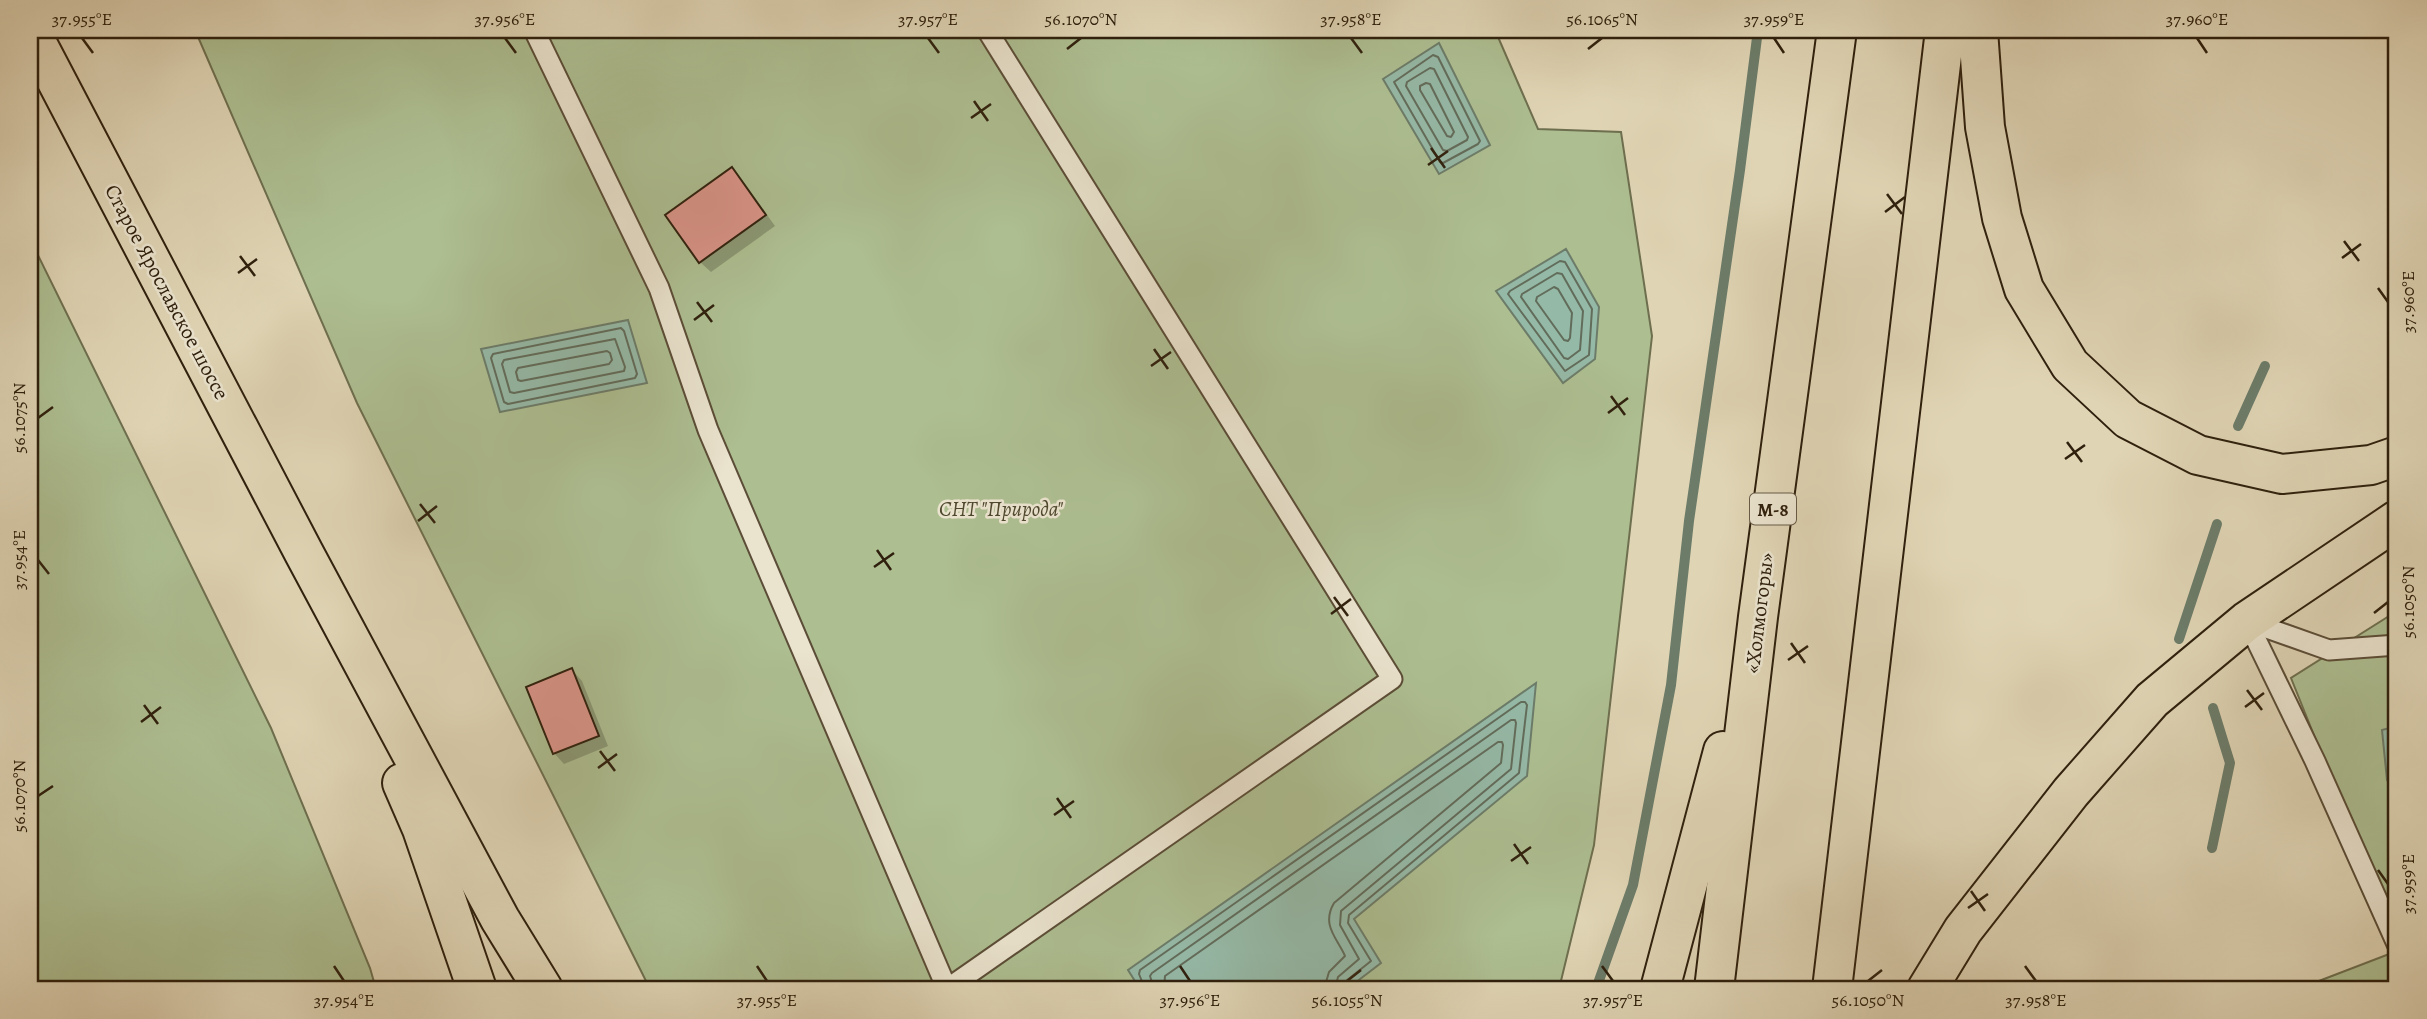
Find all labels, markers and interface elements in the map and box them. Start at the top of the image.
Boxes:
text: 37.955°E [52,7,112,31]
text: 37.956°E [475,7,535,31]
text: 37.957°E [898,7,958,31]
text: 56.1070°N [1045,7,1117,31]
text: 37.958°E [1320,7,1382,31]
text: 56.1065°N [1566,7,1638,31]
text: 37.959°E [1744,7,1804,31]
text: 37.960°E [2166,7,2228,31]
street label: Старое Ярославское шоссе [98,179,236,405]
text: 37.960°E [2396,271,2420,333]
text: 56.1075°N [7,382,31,453]
road number: М-8 [1750,494,1796,524]
park label: СНТ "Природа" [939,495,1064,523]
text: 37.954°E [7,530,31,590]
street label: «Холмогоры» [1738,551,1780,675]
text: 56.1050°N [2396,565,2420,639]
text: 56.1070°N [7,760,31,832]
text: 37.959°E [2396,854,2420,914]
text: 37.954°E [314,988,374,1012]
text: 37.955°E [737,988,797,1012]
text: 37.956°E [1160,988,1220,1012]
text: 56.1055°N [1311,988,1383,1012]
text: 37.957°E [1583,988,1643,1012]
text: 56.1050°N [1831,988,1905,1012]
text: 37.958°E [2005,988,2067,1012]

